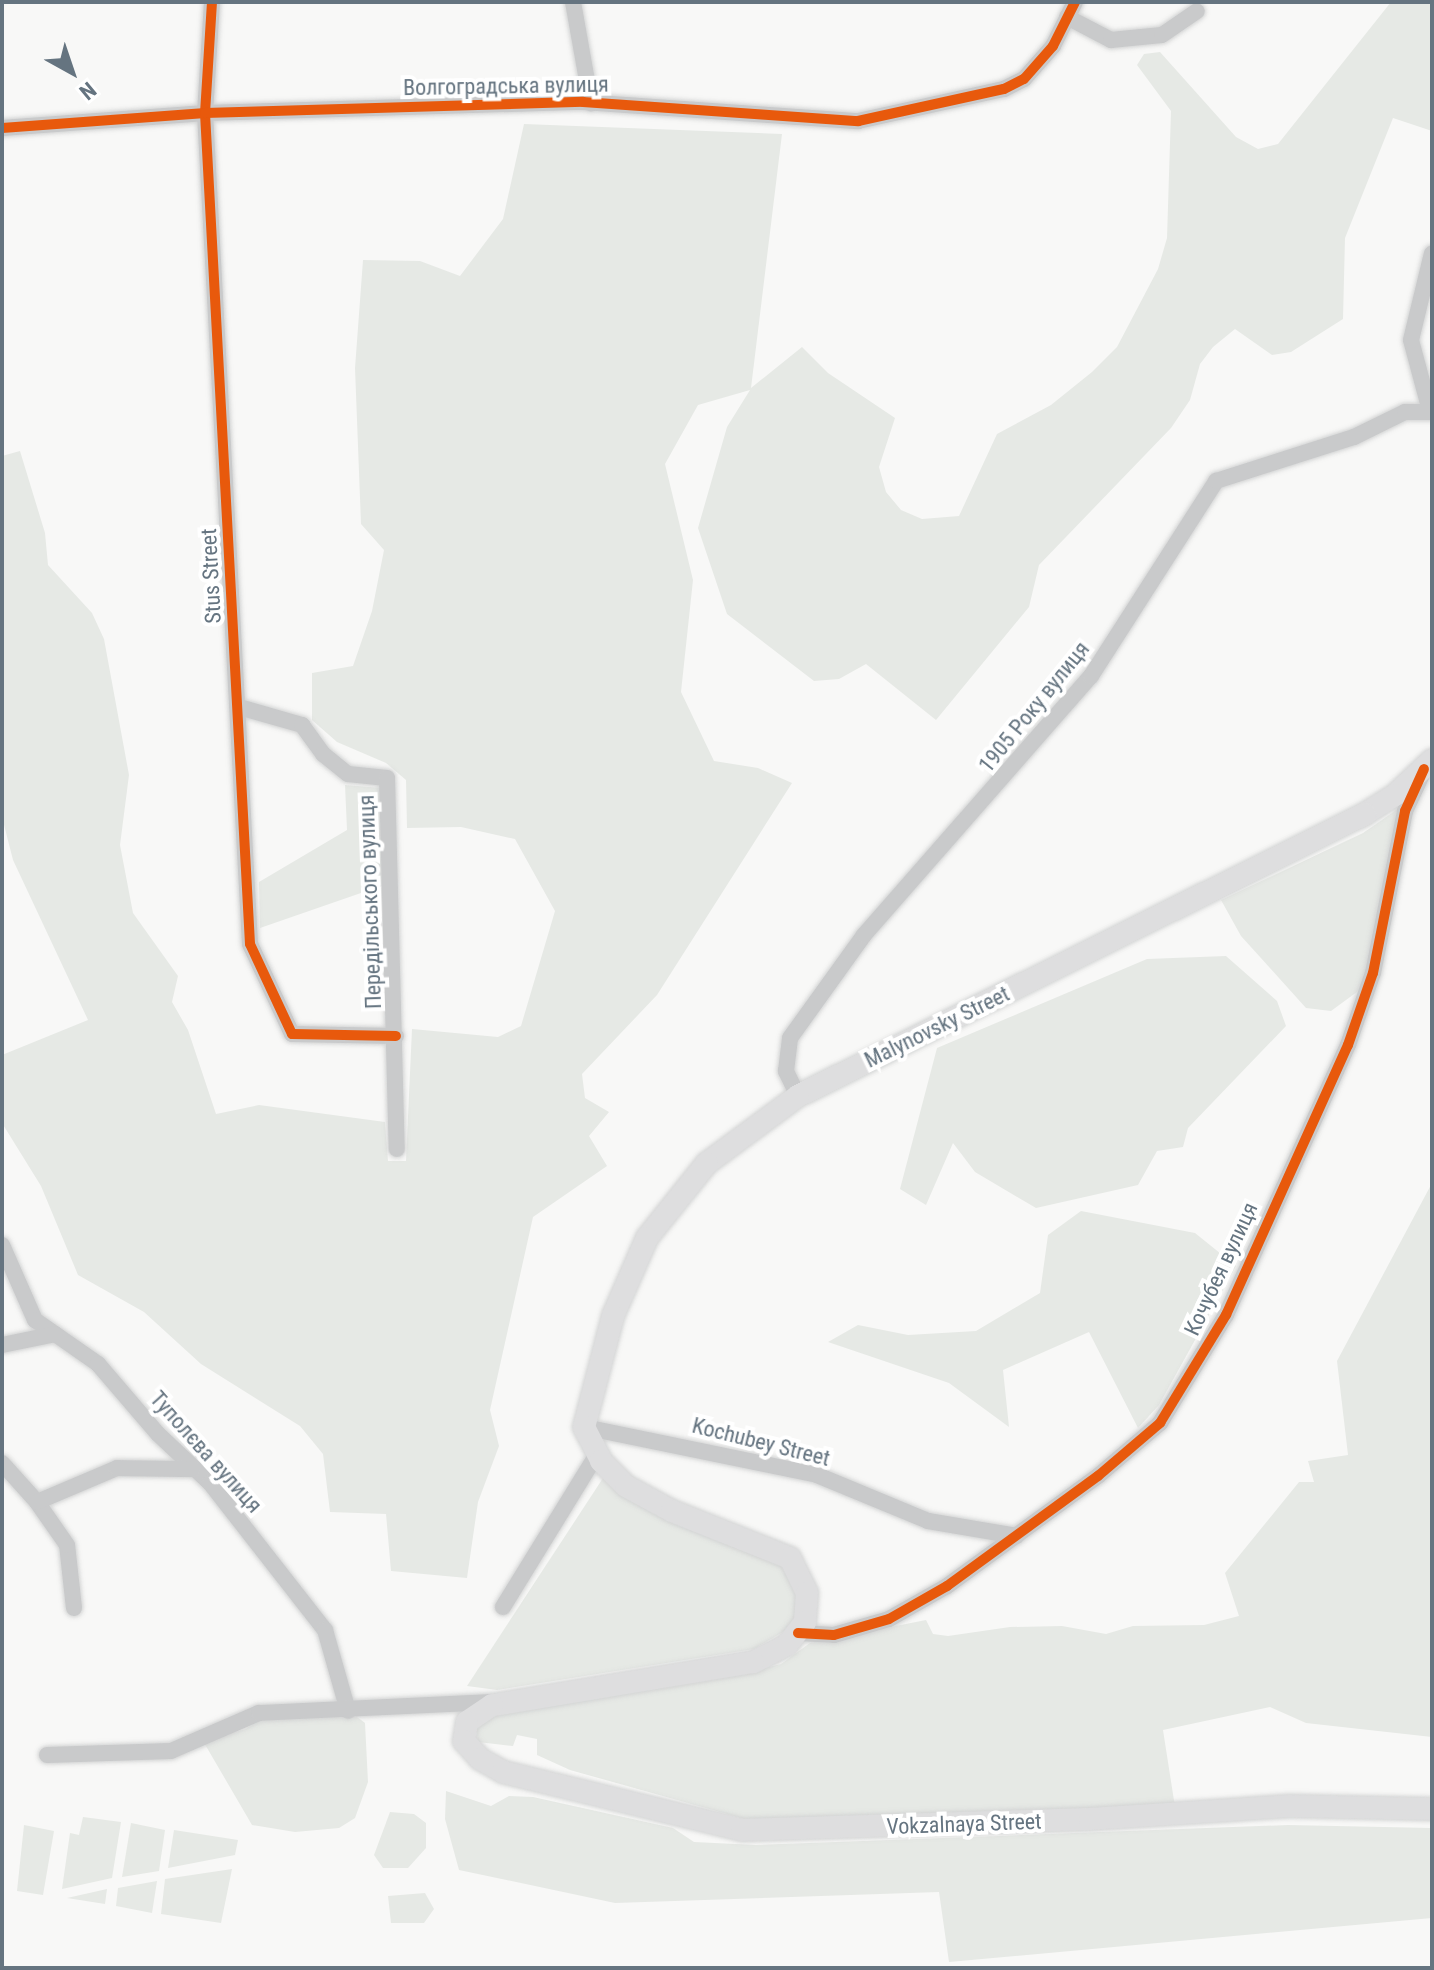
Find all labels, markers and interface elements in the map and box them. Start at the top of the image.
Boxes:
north arrow [32,32,112,112]
street label: Волгоградська вулиця [403,71,609,101]
text: N [75,77,101,105]
street label: Stus Street [195,528,227,624]
street label: 1905 Року вулиця [973,636,1095,778]
street label: Передільського вулиця [353,794,387,1010]
street label: Malynovsky Street [860,980,1014,1074]
street label: Кочубея вулиця [1179,1198,1263,1340]
street label: Туполєва вулиця [144,1386,268,1518]
street label: Kochubey Street [689,1412,833,1472]
street label: Vokzalnaya Street [886,1808,1042,1840]

